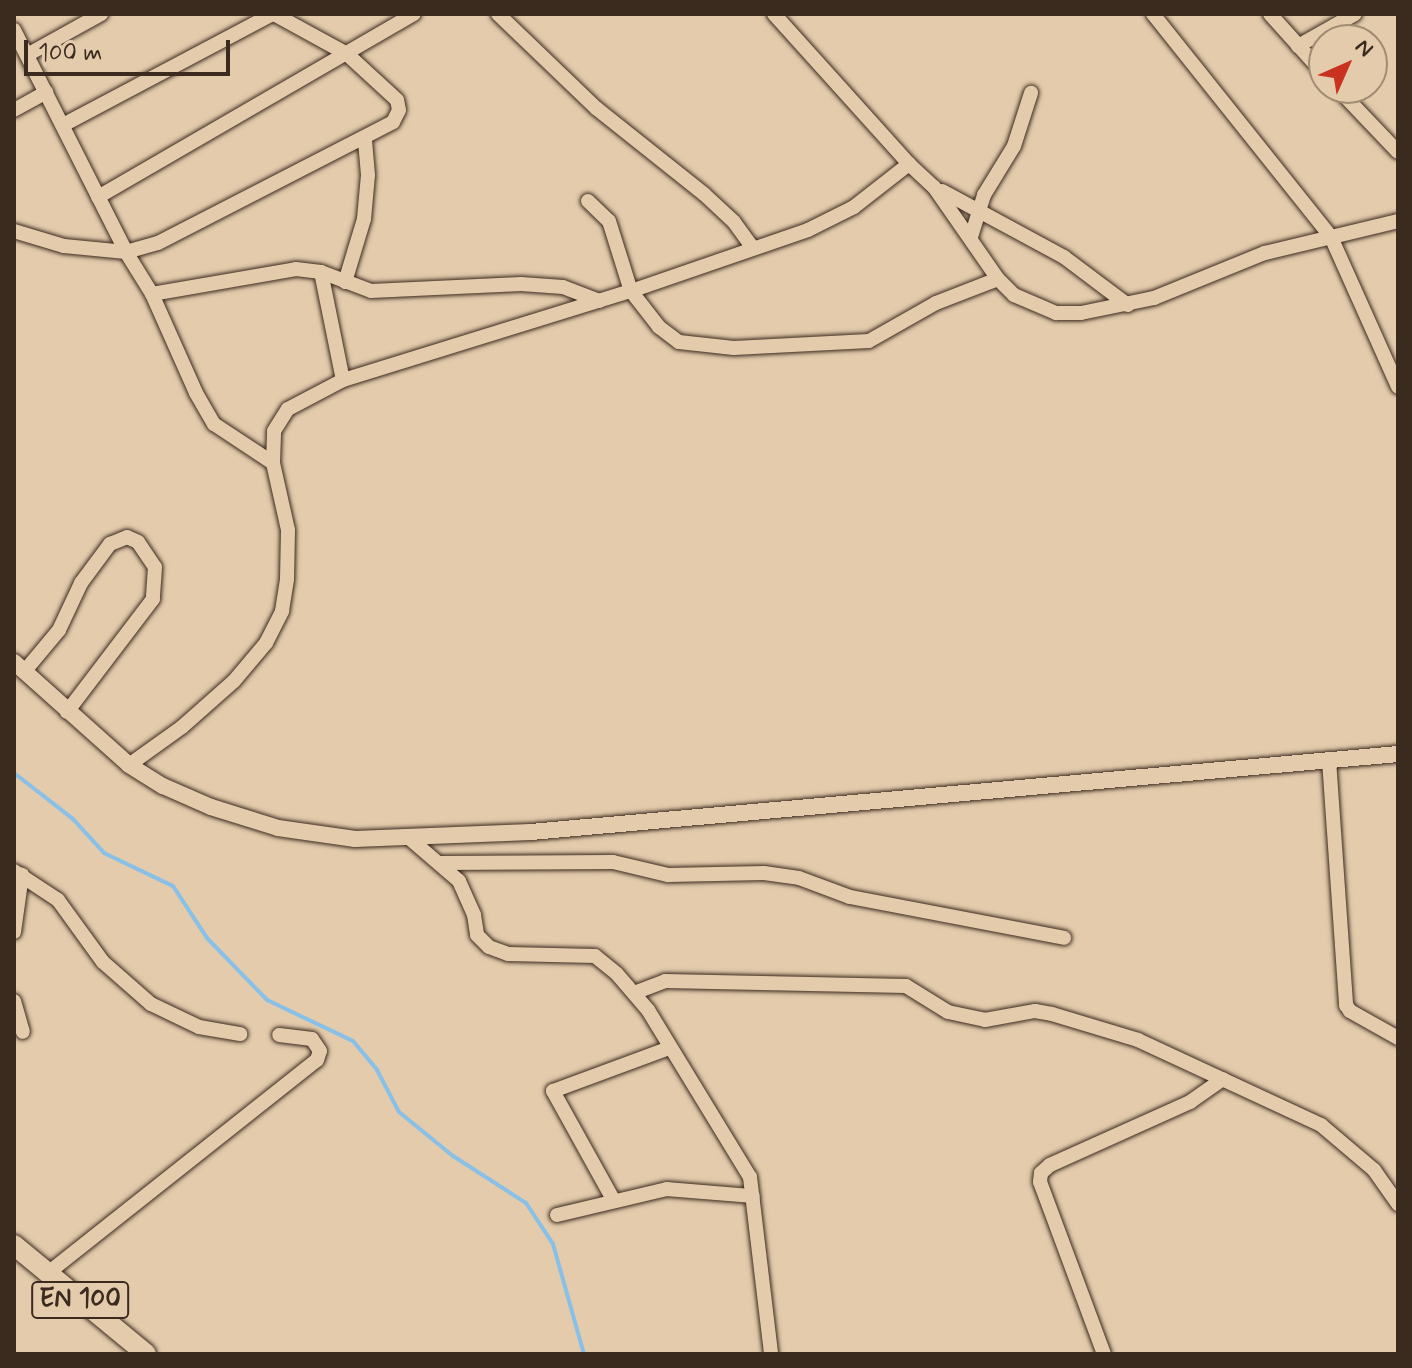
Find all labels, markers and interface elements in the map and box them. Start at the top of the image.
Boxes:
scale bar [28,24,234,74]
north arrow [1308,24,1388,104]
text: N [1348,33,1379,64]
text: 100 m [38,38,102,69]
road number: EN 100 [30,1278,130,1322]

